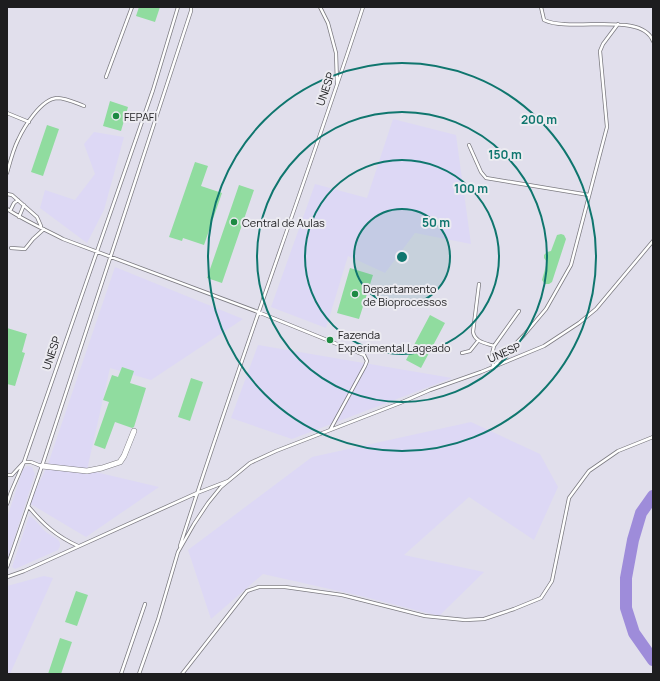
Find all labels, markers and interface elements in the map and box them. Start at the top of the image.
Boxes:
street label: UNESP [312,70,338,108]
place label: FEPAFI [124,109,157,124]
marker: FEPAFI [111,111,121,121]
text: 200 m [521,111,557,128]
text: 150 m [488,146,522,163]
text: 100 m [454,180,488,197]
text: 50 m [422,214,450,231]
place label: Central de Aulas [242,215,325,230]
marker: Central de Aulas [229,217,239,227]
centre of rings [395,250,409,264]
place label: Departamento de Bioprocessos [363,281,447,309]
marker: Departamento de Bioprocessos [350,289,360,299]
place label: Fazenda Experimental Lageado [338,327,451,355]
street label: UNESP [38,334,64,372]
marker: Fazenda Experimental Lageado [325,335,335,345]
street label: UNESP [485,338,523,366]

